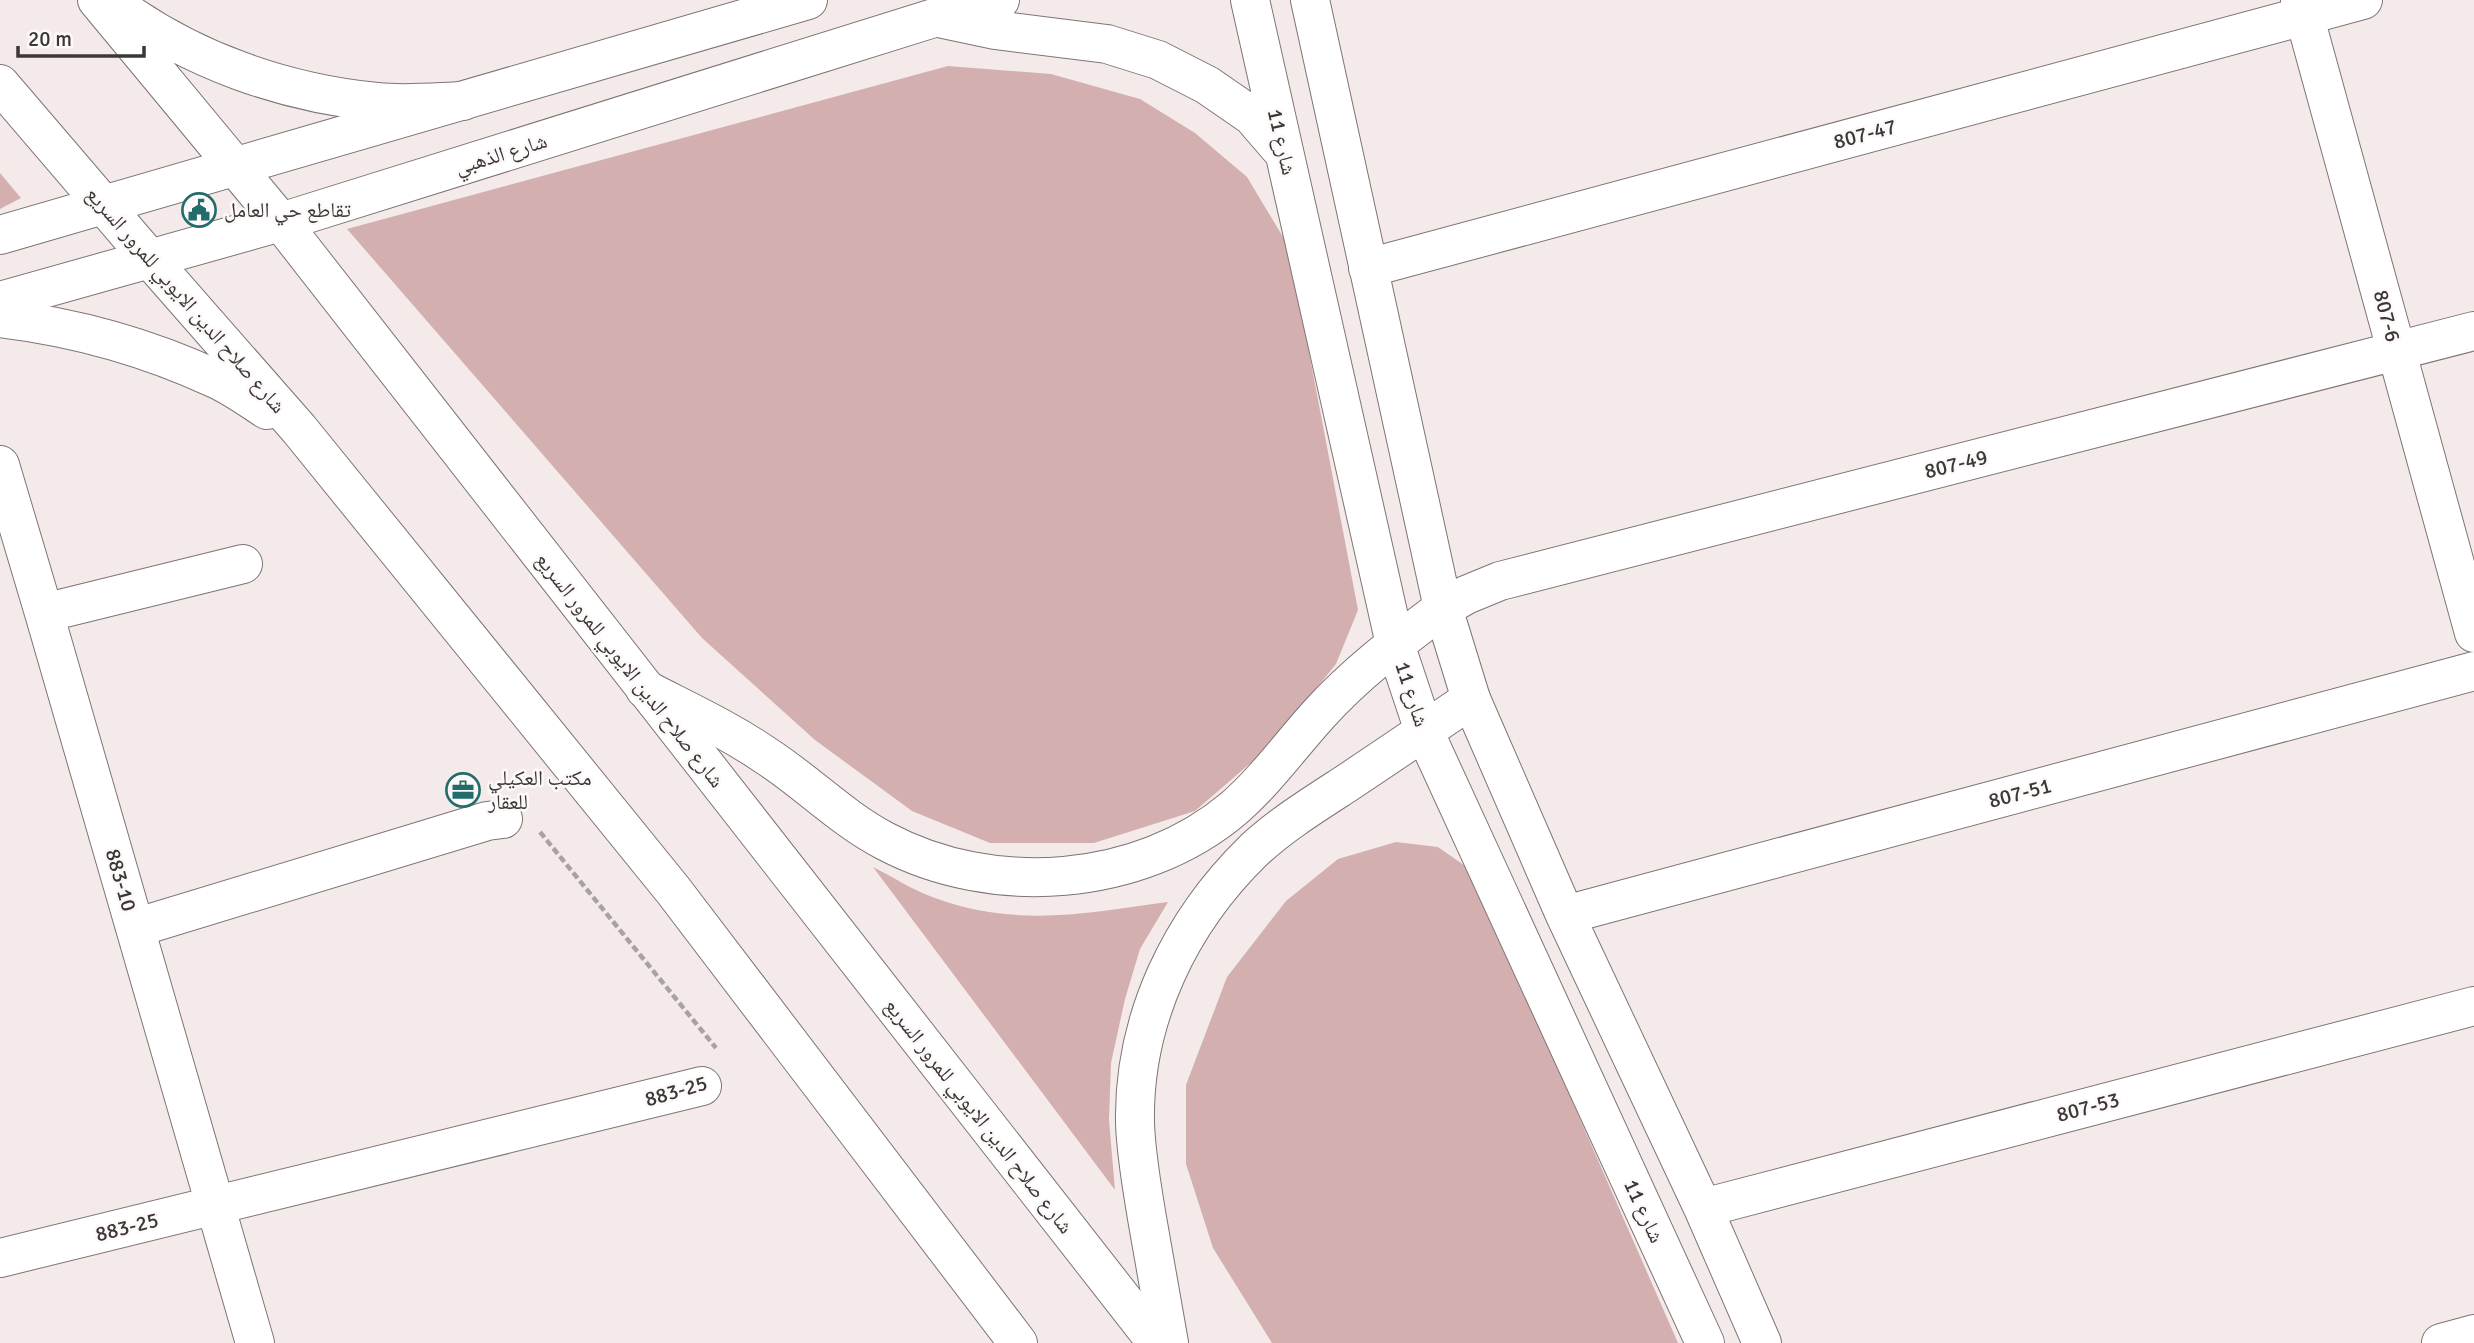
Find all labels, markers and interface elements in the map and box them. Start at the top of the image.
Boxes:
scale bar [18,14,144,58]
text: 20 m [28,26,72,52]
street label: شارع 11 [1262,106,1302,178]
street label: 807-47 [1831,113,1899,155]
street label: شارع الذهبي [452,128,551,184]
street label: شارع صلاح الدين الايوبي للمرور السريع [78,181,291,421]
public building icon: تقاطع حي العامل [180,191,218,229]
place label: تقاطع حي العامل [224,197,351,226]
street label: 807-6 [2368,287,2406,345]
street label: 807-49 [1922,444,1990,484]
street label: شارع صلاح الدين الايوبي للمرور السريع [527,547,730,795]
street label: شارع 11 [1389,658,1435,730]
place label: مكتب العكيلي للعقار [487,765,591,815]
office icon: مكتب العكيلي للعقار [444,771,482,809]
street label: 807-51 [1986,772,2054,814]
street label: 883-10 [100,846,142,914]
street label: شارع صلاح الدين الايوبي للمرور السريع [876,993,1079,1241]
street label: 883-25 [642,1070,710,1112]
street label: 807-53 [2054,1086,2122,1128]
street label: شارع 11 [1618,1175,1670,1247]
street label: 883-25 [93,1207,161,1247]

